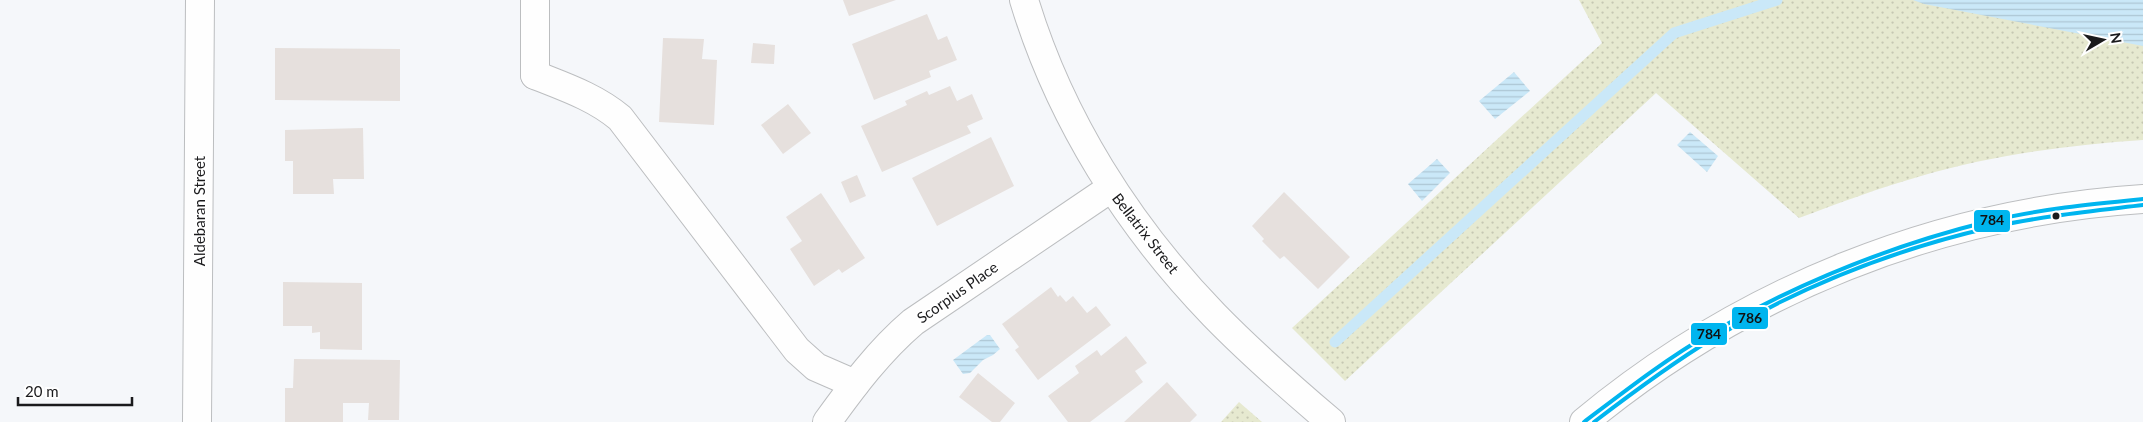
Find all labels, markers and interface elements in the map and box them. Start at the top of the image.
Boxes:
north arrow [2078,15,2128,65]
text: N [2107,31,2126,45]
street label: Aldebaran Street [190,155,208,266]
street label: Bellatrix Street [1109,189,1183,277]
line badge: 784 [1973,209,2011,233]
text: 784 [1980,211,2004,228]
unlabelled marker [2051,211,2061,221]
street label: Scorpius Place [913,257,1001,327]
line badge: 786 [1731,306,1769,330]
text: 786 [1738,309,1762,326]
line badge: 784 [1690,322,1728,346]
text: 784 [1697,325,1721,342]
scale bar [18,374,131,406]
text: 20 m [25,382,59,400]

